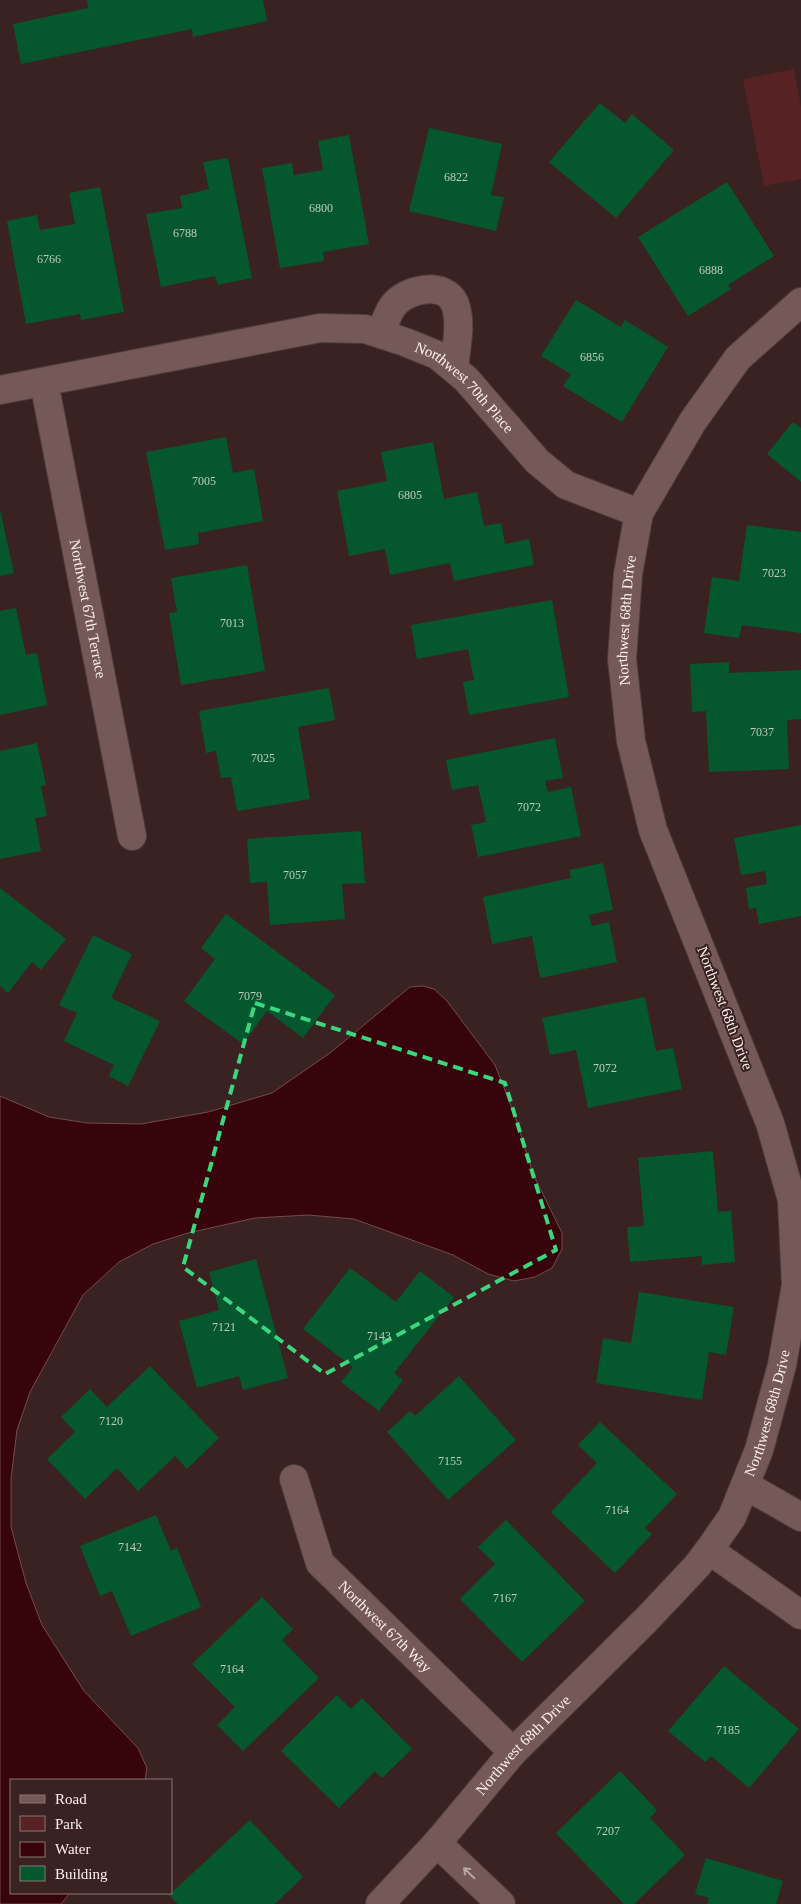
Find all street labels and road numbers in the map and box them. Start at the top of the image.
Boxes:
street label: Northwest 70th Place [413,339,517,436]
street label: Northwest 67th Terrace [67,538,109,680]
street label: Northwest 68th Drive [614,554,639,686]
street label: Northwest 68th Drive [694,944,756,1072]
street label: Northwest 68th Drive [741,1348,793,1479]
street label: Northwest 67th Way [335,1578,435,1676]
street label: Northwest 68th Drive [473,1692,574,1798]

